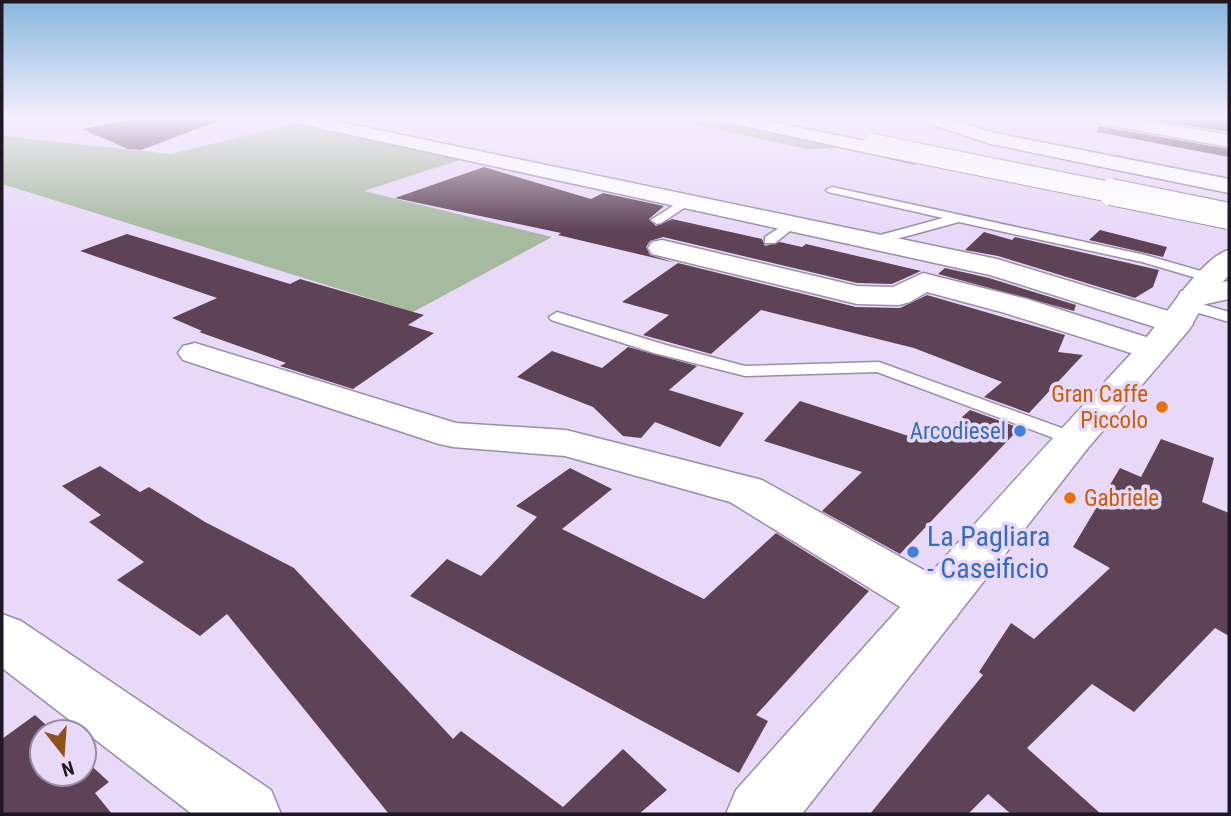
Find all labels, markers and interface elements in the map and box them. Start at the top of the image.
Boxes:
place label: Gran Caffe Piccolo [1051,381,1148,434]
marker: Gran Caffe Piccolo [1154,399,1170,415]
place label: Arcodiesel [910,418,1006,445]
marker: Arcodiesel [1012,423,1028,439]
place label: Gabriele [1084,485,1159,512]
marker: Gabriele [1062,490,1078,506]
place label: La Pagliara - Caseificio [927,520,1050,585]
marker: La Pagliara - Caseificio [905,544,921,560]
north arrow [28,718,98,788]
text: N [59,756,77,781]

